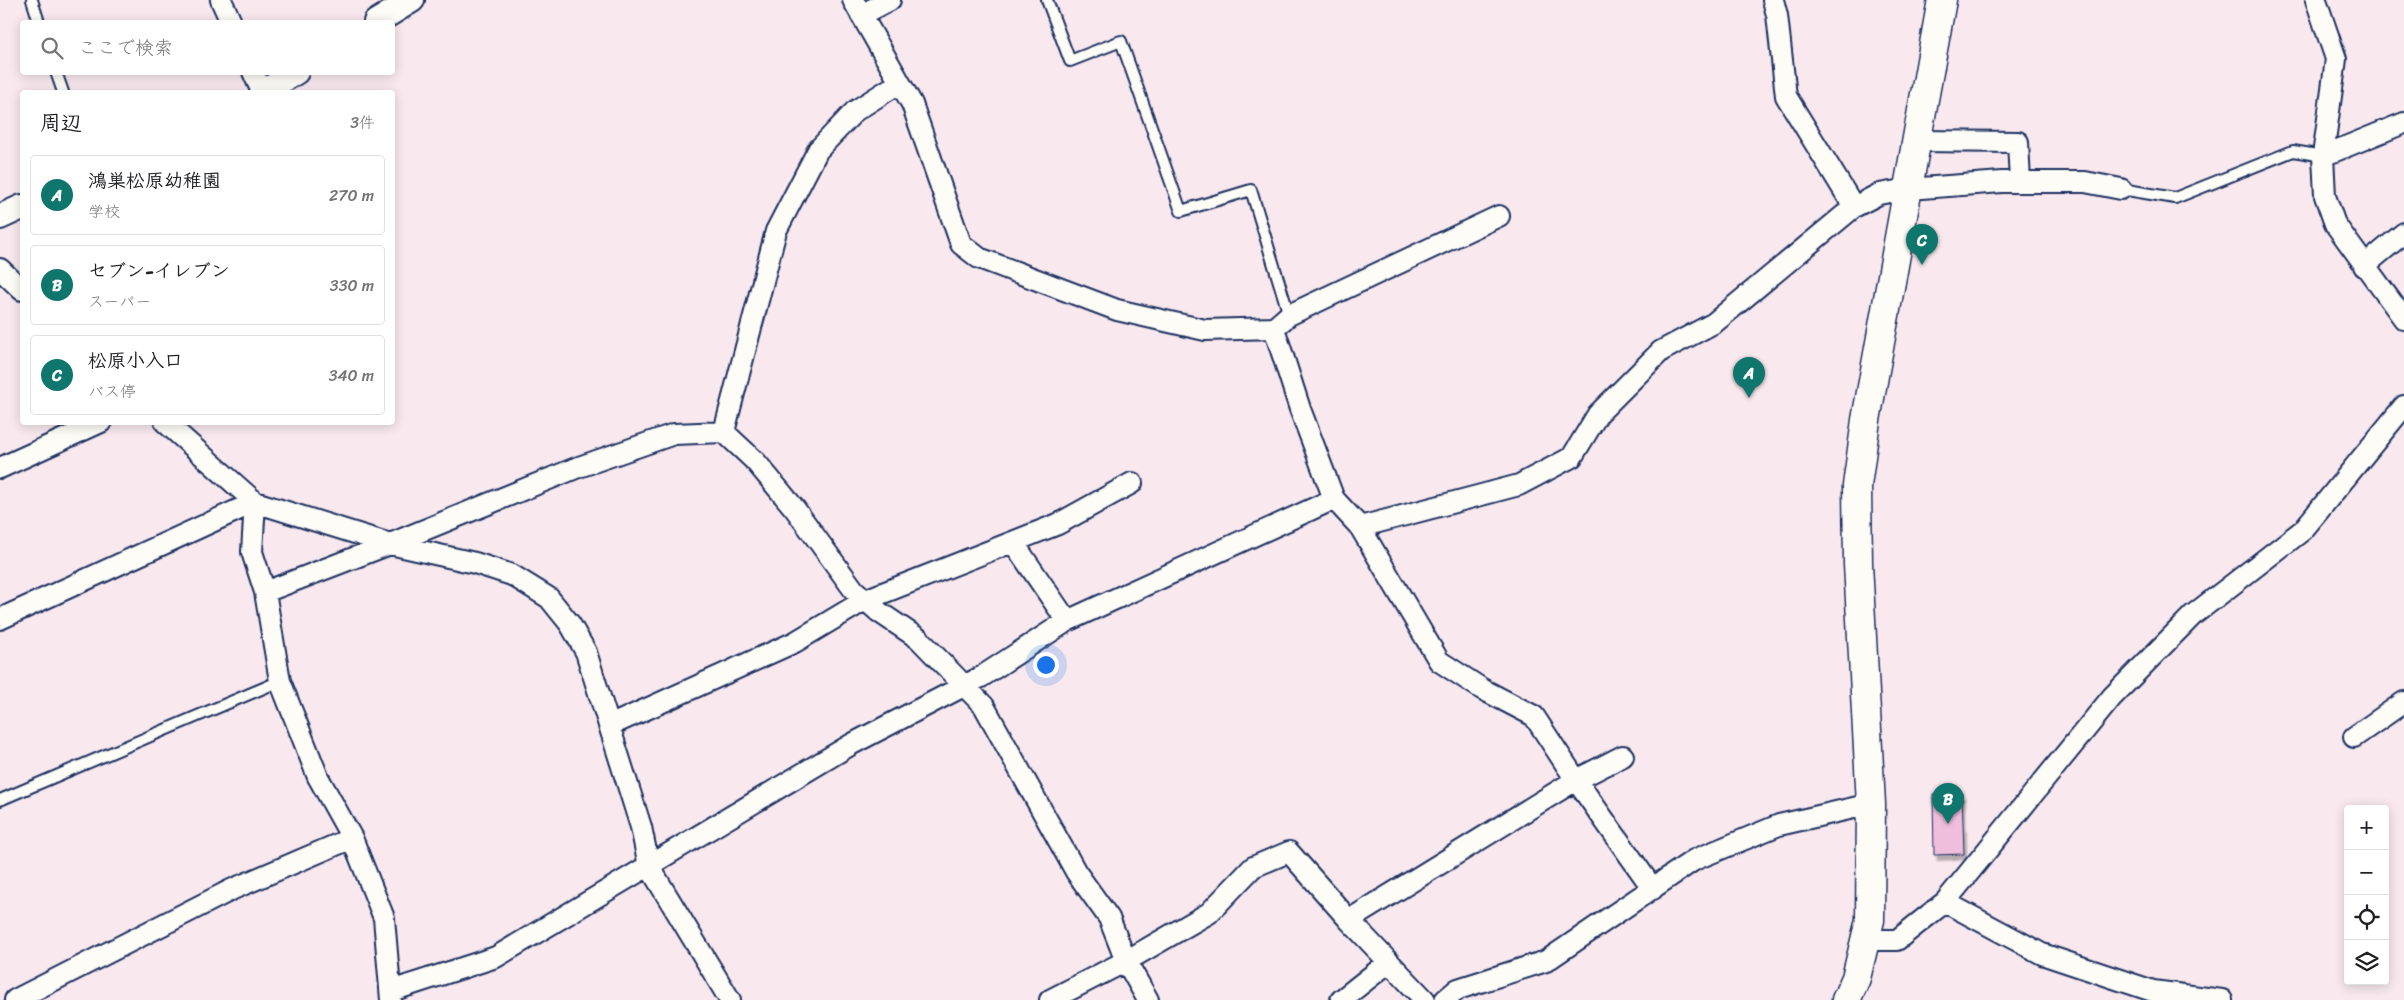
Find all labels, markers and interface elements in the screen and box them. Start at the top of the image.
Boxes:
search box [20,20,395,75]
text: ここで検索 [78,31,173,64]
icon: search [38,34,66,62]
text: 周辺 [40,104,82,142]
text: 3件 [350,108,375,137]
text: 鴻巣松原幼稚園 [88,164,221,197]
text: A [52,181,62,210]
text: 270 m [329,181,374,210]
text: 学校 [88,197,120,226]
pin: C [1906,224,1938,265]
text: セブン-イレブン [88,254,230,287]
text: B [52,271,62,300]
text: 330 m [330,271,374,300]
text: スーパー [88,287,151,316]
text: 松原小入口 [88,344,183,377]
pin: A [1733,357,1765,398]
text: C [52,361,62,390]
text: 340 m [329,361,374,390]
text: バス停 [88,377,136,406]
your location [1033,652,1059,678]
pin: B [1932,783,1964,824]
map controls [2344,805,2389,985]
button: + [2344,805,2389,850]
button: − [2344,850,2389,895]
button: locate [2344,895,2389,940]
button: layers [2344,940,2389,985]

